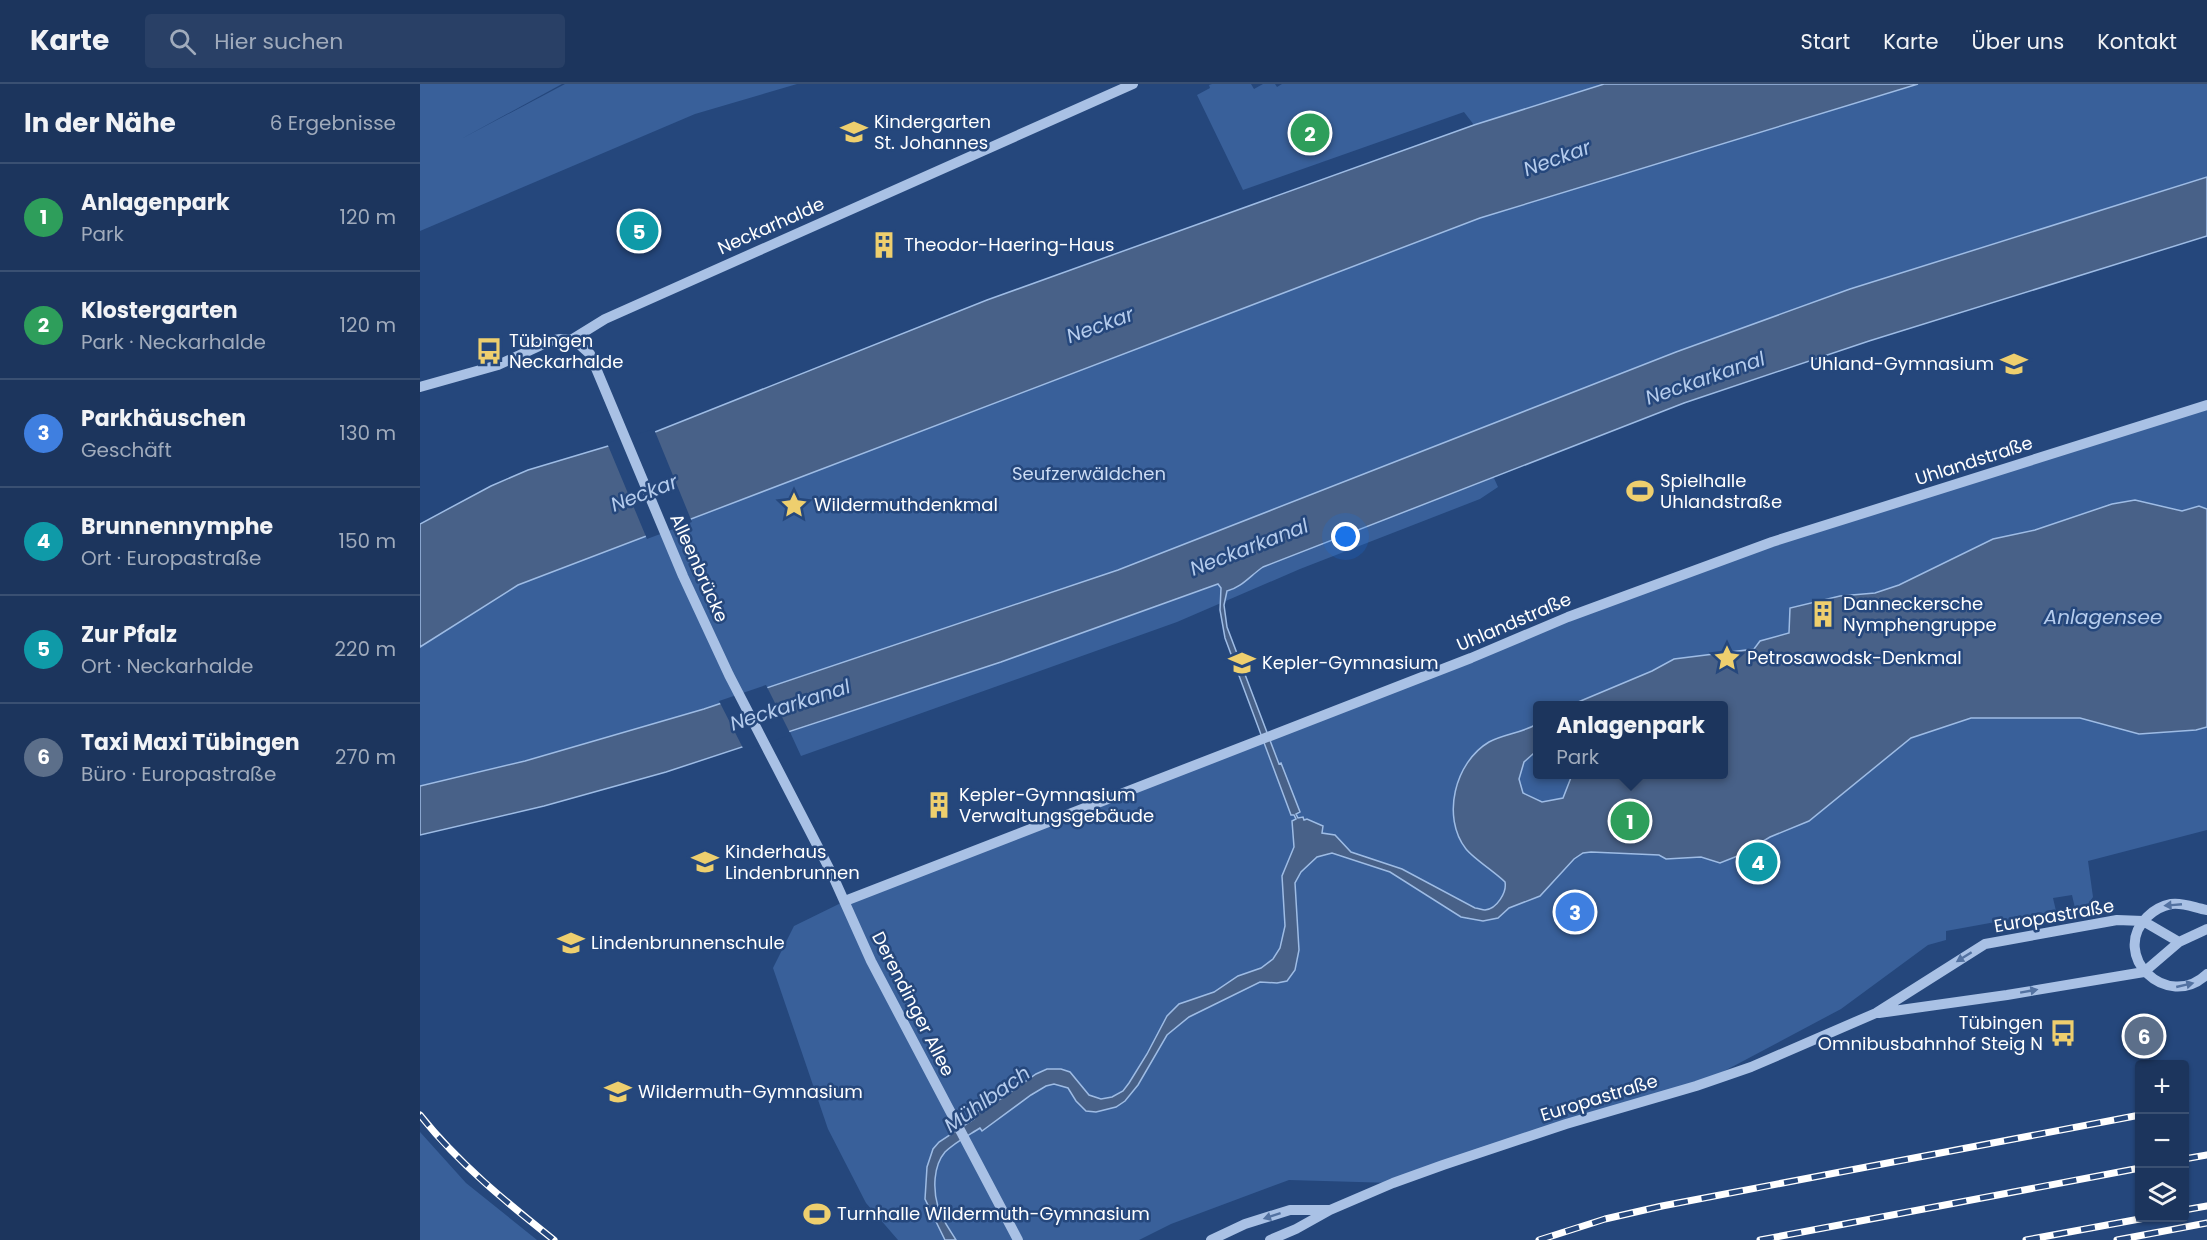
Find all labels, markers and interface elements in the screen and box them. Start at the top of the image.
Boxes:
search box [145,14,565,68]
text: Karte [30,21,109,60]
icon: search [166,25,199,58]
text: Hier suchen [214,26,343,57]
text: Start [1801,27,1850,56]
text: Karte [1883,27,1939,56]
text: Über uns [1972,27,2064,56]
text: Kontakt [2097,27,2177,56]
text: In der Nähe [24,105,176,141]
text: 6 Ergebnisse [270,109,396,137]
place label: Kindergarten St. Johannes [874,109,991,155]
pin: 2 [1290,110,1330,156]
school or university icon: Kindergarten St. Johannes [839,117,869,147]
water label: Neckar [1519,133,1595,183]
text: Anlagenpark [81,187,230,218]
street label: Neckarhalde [713,191,828,260]
text: 1 [40,203,47,231]
text: 120 m [340,203,396,231]
pin: 5 [620,208,658,254]
text: Park [81,220,124,248]
building icon: Theodor-Haering-Haus [869,230,899,260]
place label: Theodor-Haering-Haus [904,232,1114,257]
text: Klostergarten [81,295,238,326]
water label: Neckar [1062,300,1138,350]
text: 2 [38,311,49,339]
text: 120 m [340,311,396,339]
text: Park · Neckarhalde [81,328,266,356]
place label: Tübingen Neckarhalde [509,328,623,374]
bus stop icon: Tübingen Neckarhalde [474,336,504,366]
water label: Neckarkanal [1641,344,1769,412]
school or university icon: Uhland-Gymnasium [1999,349,2029,379]
place label: Uhland-Gymnasium [1810,351,1994,376]
text: Parkhäuschen [81,403,246,434]
text: 3 [37,419,50,447]
text: 130 m [339,419,396,447]
street label: Uhlandstraße [1912,430,2036,491]
text: Geschäft [81,436,172,464]
park label: Seufzerwäldchen [1012,461,1166,486]
water label: Neckar [606,467,682,519]
place label: Spielhalle Uhlandstraße [1660,468,1782,514]
sports icon: Spielhalle Uhlandstraße [1625,476,1655,506]
place icon: Wildermuthdenkmal [779,490,809,520]
place label: Wildermuthdenkmal [814,492,998,517]
street label: Alleenbrücke [664,509,735,626]
text: Brunnennymphe [81,511,273,542]
water label: Neckarkanal [1186,512,1312,582]
your location [1331,522,1360,551]
text: 4 [37,527,50,555]
text: 150 m [339,527,396,555]
text: Ort · Europastraße [81,544,261,572]
street label: Uhlandstraße [1453,586,1575,657]
place label: Danneckersche Nymphengruppe [1843,591,1997,637]
building icon: Danneckersche Nymphengruppe [1808,599,1838,629]
water label: Anlagensee [2043,603,2162,631]
text: Zur Pfalz [81,619,177,650]
text: 5 [37,635,50,663]
text: 220 m [335,635,396,663]
place icon: Petrosawodsk-Denkmal [1712,643,1742,673]
place label: Petrosawodsk-Denkmal [1747,645,1962,670]
school or university icon: Kepler-Gymnasium [1227,648,1257,678]
place label: Kepler-Gymnasium [1262,650,1439,675]
text: Ort · Neckarhalde [81,652,253,680]
water label: Neckarkanal [726,672,854,738]
popup [1533,701,1728,779]
text: Anlagenpark [1556,710,1705,741]
text: Taxi Maxi Tübingen [81,727,300,758]
text: 6 [37,743,50,771]
text: 270 m [335,743,396,771]
text: Park [1556,743,1599,771]
text: Büro · Europastraße [81,760,276,788]
place label: Kepler-Gymnasium Verwaltungsgebäude [959,782,1154,828]
building icon: Kepler-Gymnasium Verwaltungsgebäude [924,790,954,820]
pin: 1 [1610,798,1650,844]
place label: Kinderhaus Lindenbrunnen [725,839,860,885]
pin: 4 [1738,840,1778,884]
school or university icon: Kinderhaus Lindenbrunnen [690,847,720,877]
pin: 3 [1556,890,1594,934]
street label: Europastraße [1992,893,2116,938]
one-way arrow [2163,900,2182,910]
street label: Derendinger Allee [866,927,961,1081]
school or university icon: Lindenbrunnenschule [556,928,586,958]
place label: Lindenbrunnenschule [591,930,785,955]
one-way arrow [1956,951,1972,962]
one-way arrow [2176,979,2194,989]
one-way arrow [2020,986,2039,995]
place label: Tübingen Omnibusbahnhof Steig N [1818,1010,2043,1056]
pin: 6 [2124,1014,2164,1058]
bus stop icon: Tübingen Omnibusbahnhof Steig N [2048,1018,2078,1048]
water label: Mühlbach [938,1059,1036,1139]
map controls [2135,1060,2189,1222]
button: + [2135,1060,2189,1114]
street label: Europastraße [1537,1068,1661,1127]
school or university icon: Wildermuth-Gymnasium [603,1077,633,1107]
place label: Wildermuth-Gymnasium [638,1079,863,1104]
button: − [2135,1114,2189,1168]
button: layers [2135,1168,2189,1222]
sports icon: Turnhalle Wildermuth-Gymnasium [802,1199,832,1229]
place label: Turnhalle Wildermuth-Gymnasium [837,1201,1150,1226]
one-way arrow [1263,1211,1281,1221]

